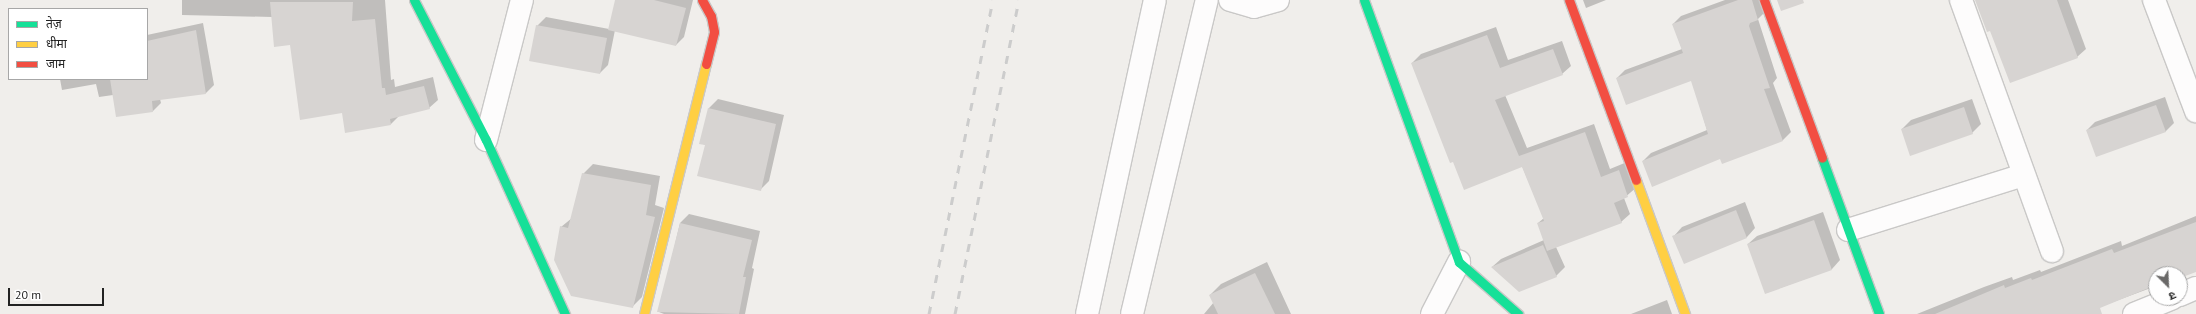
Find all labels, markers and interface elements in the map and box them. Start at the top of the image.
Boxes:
legend [8,8,148,80]
text: तेज़ [46,16,62,31]
text: धीमा [46,36,67,51]
text: जाम [46,56,65,71]
north arrow [2148,266,2188,306]
scale bar [10,280,106,306]
text: 20 m [15,287,41,302]
text: उ [2167,288,2178,304]

